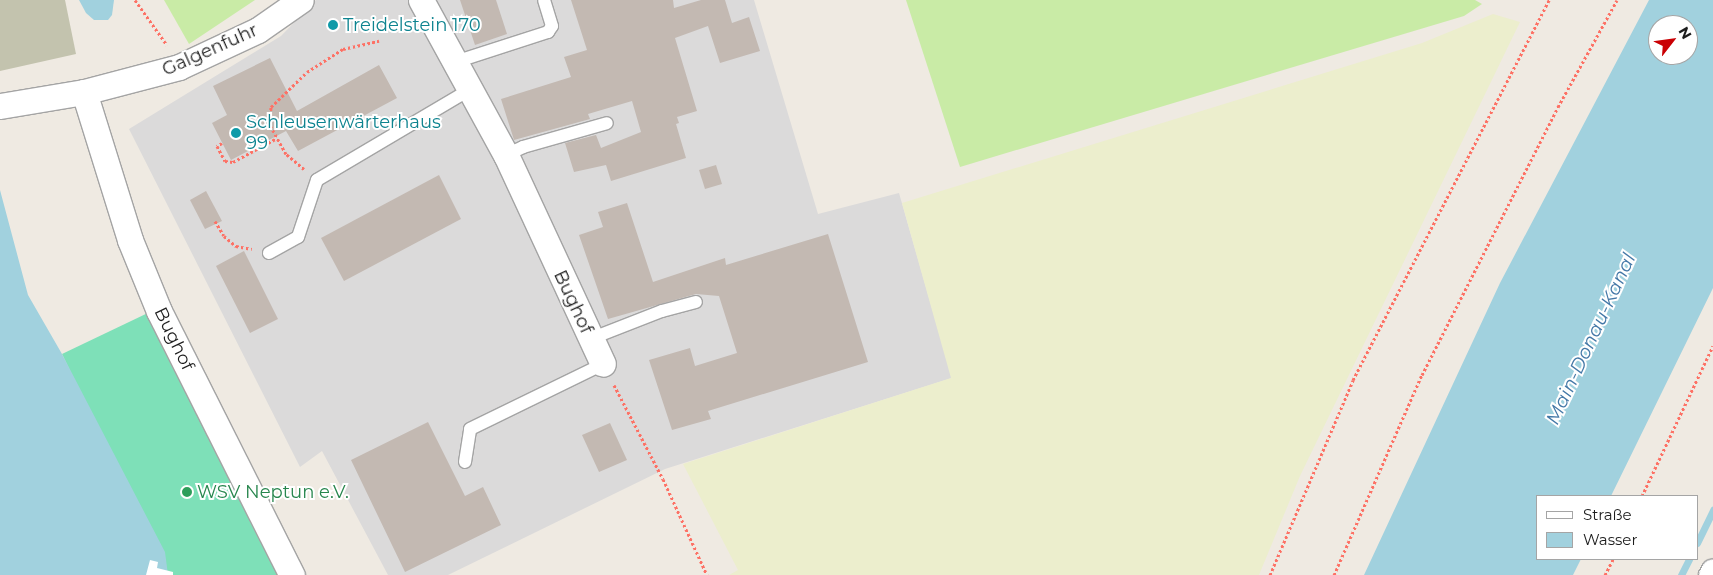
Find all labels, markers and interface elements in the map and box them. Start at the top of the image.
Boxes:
place label: Treidelstein 170 [343,14,481,36]
north arrow [1648,15,1698,65]
street label: Galgenfuhr [159,19,261,81]
marker: Treidelstein 170 [327,19,339,31]
text: N [1675,24,1696,42]
place label: Schleusenwärterhaus 99 [246,112,441,154]
marker: Schleusenwärterhaus 99 [230,127,242,139]
water label: Main-Donau-Kanal [1541,250,1641,428]
street label: Bughof [549,267,597,337]
street label: Bughof [149,304,199,374]
place label: WSV Neptun e.V. [197,481,349,503]
marker: WSV Neptun e.V. [181,486,193,498]
legend [1536,495,1698,560]
text: Straße [1583,505,1632,524]
text: Wasser [1583,530,1637,549]

